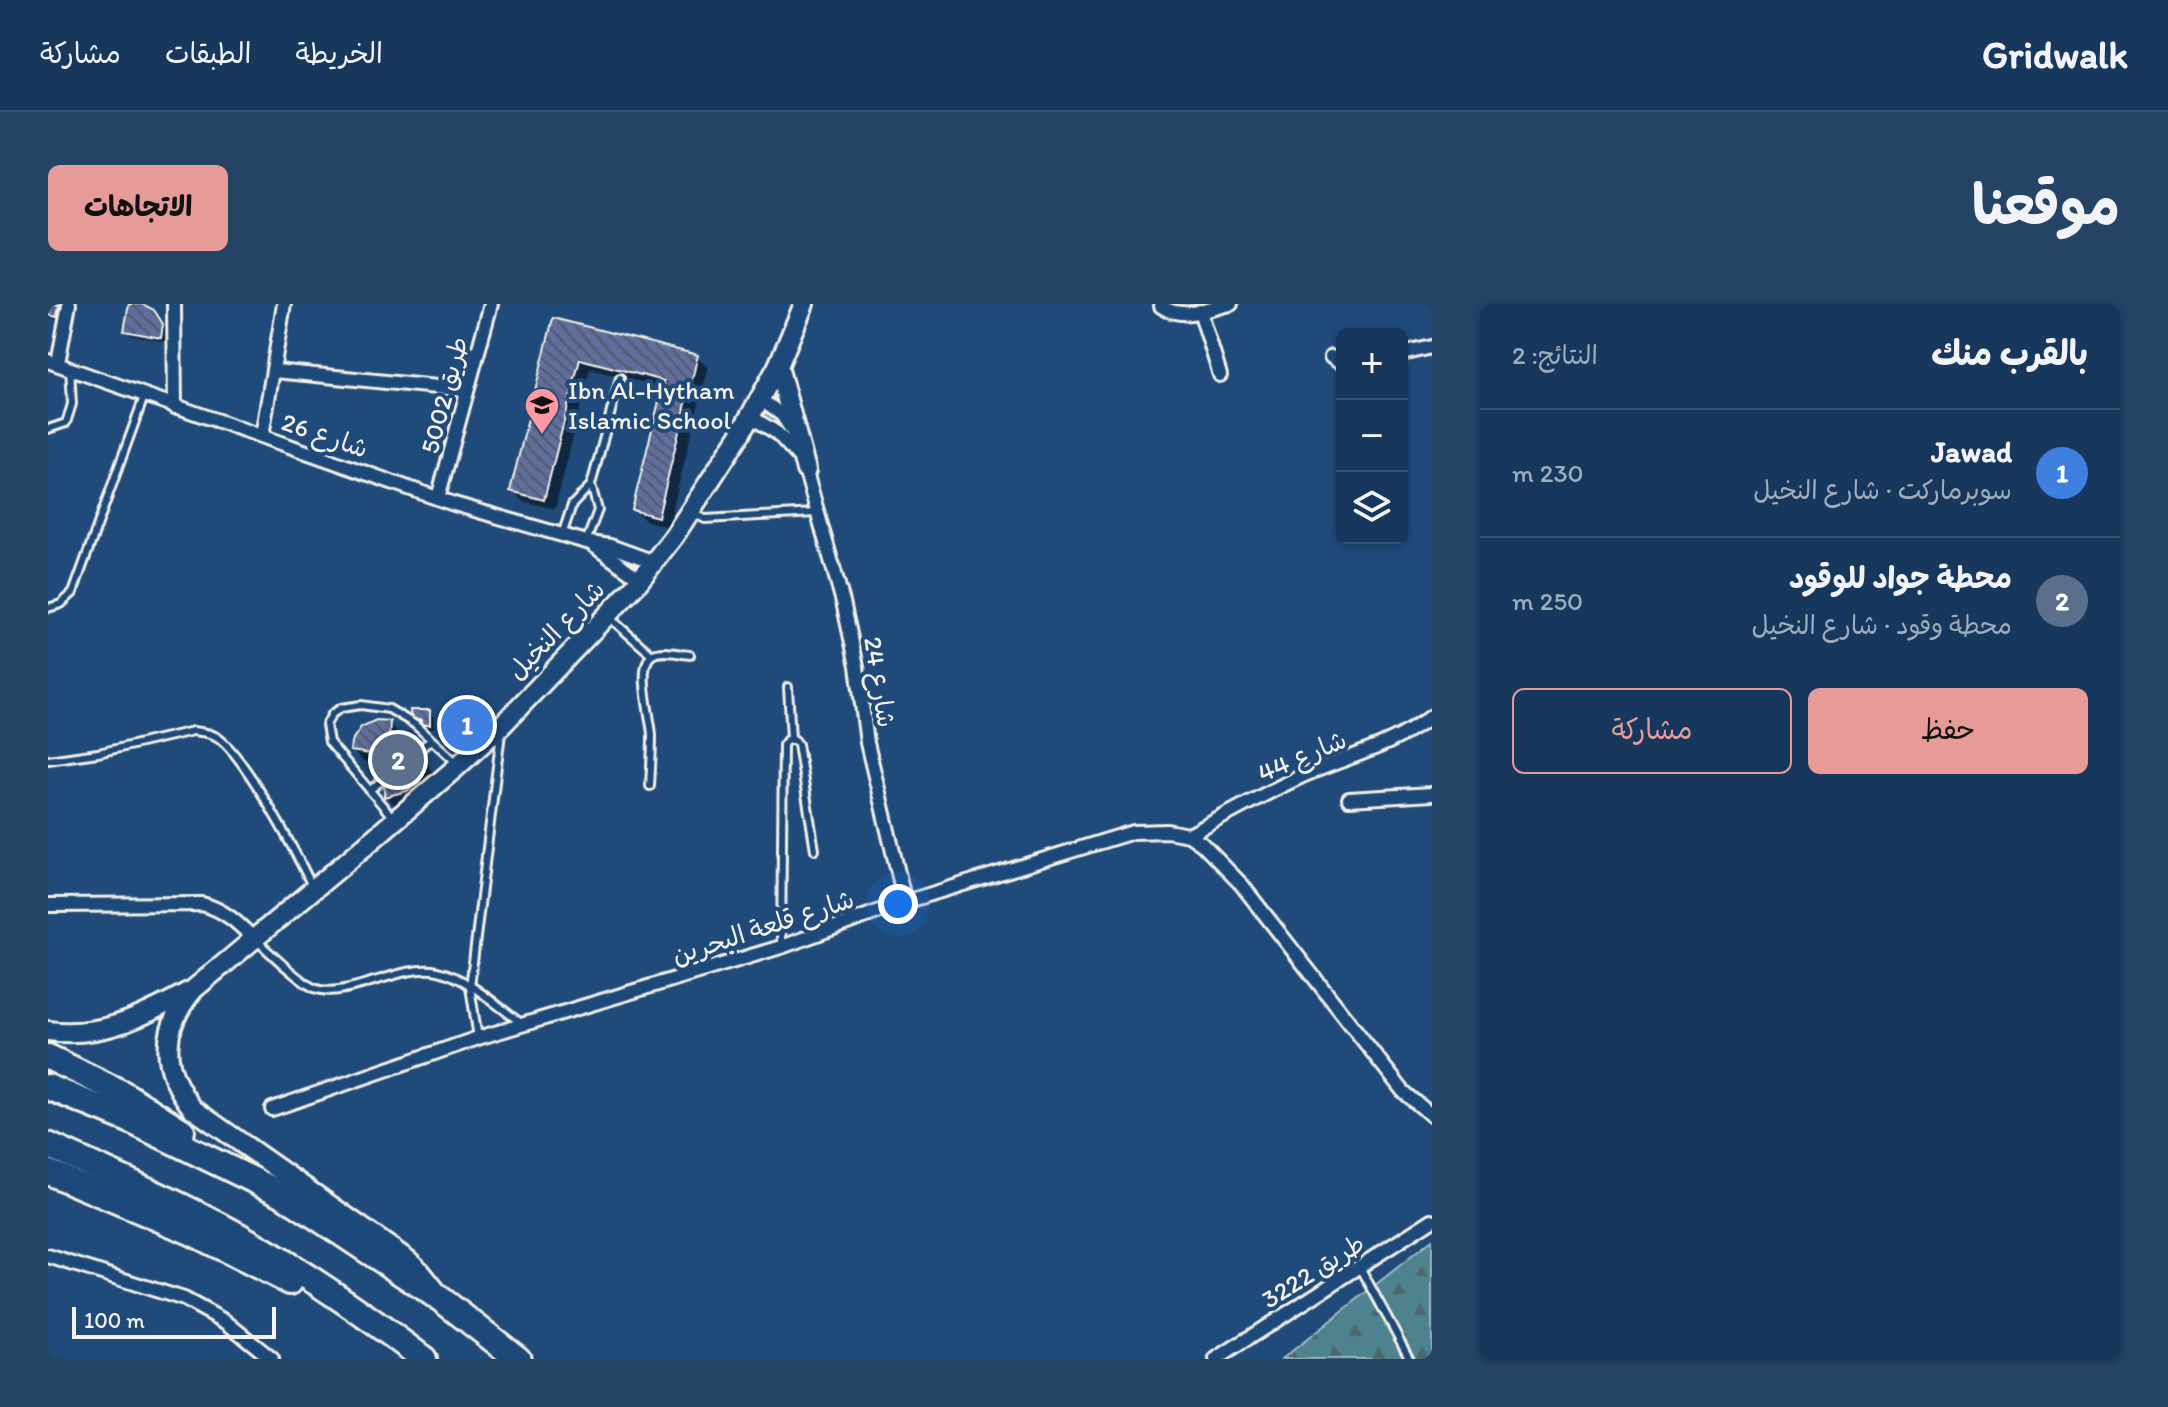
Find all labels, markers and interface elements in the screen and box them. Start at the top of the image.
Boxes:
text: Gridwalk [1982,32,2128,78]
text: مشاركة [40,36,121,70]
text: الطبقات [165,36,251,70]
text: الخريطة [295,36,383,70]
button: الاتجاهات [48,165,228,251]
text: موقعنا [1972,171,2120,238]
map controls [1336,328,1408,544]
button: + [1336,328,1408,400]
street label: طريق 5002 [413,333,475,457]
text: بالقرب منك [1931,333,2088,374]
text: النتائج: 2 [1512,339,1598,371]
place label: Ibn Al-Hytham Islamic School [568,374,735,436]
school or university icon: Ibn Al-Hytham Islamic School [523,386,561,436]
button: − [1336,400,1408,472]
street label: شارع 26 [277,405,373,467]
text: Jawad [1931,433,2012,470]
text: 230 m [1512,457,1584,489]
text: 1 [2056,457,2068,489]
button: layers [1336,472,1408,544]
text: سوبرماركت · شارع النخيل [1753,474,2012,506]
text: محطة جواد للوقود [1789,559,2012,596]
street label: شارع النخيل [500,573,613,688]
text: 250 m [1512,585,1583,617]
text: 2 [2055,585,2069,617]
text: محطة وقود · شارع النخيل [1751,609,2012,641]
street label: شارع 24 [855,634,903,730]
button: مشاركة [1512,688,1792,774]
button: حفظ [1808,688,2088,774]
pin: 1 [441,695,493,755]
street label: شارع 44 [1253,723,1352,791]
pin: 2 [372,730,424,790]
street label: شارع قلعة البحرين [668,882,859,973]
your location [878,884,918,924]
street label: طريق 3222 [1255,1227,1371,1315]
scale bar [72,1303,276,1339]
text: 100 m [84,1307,145,1334]

